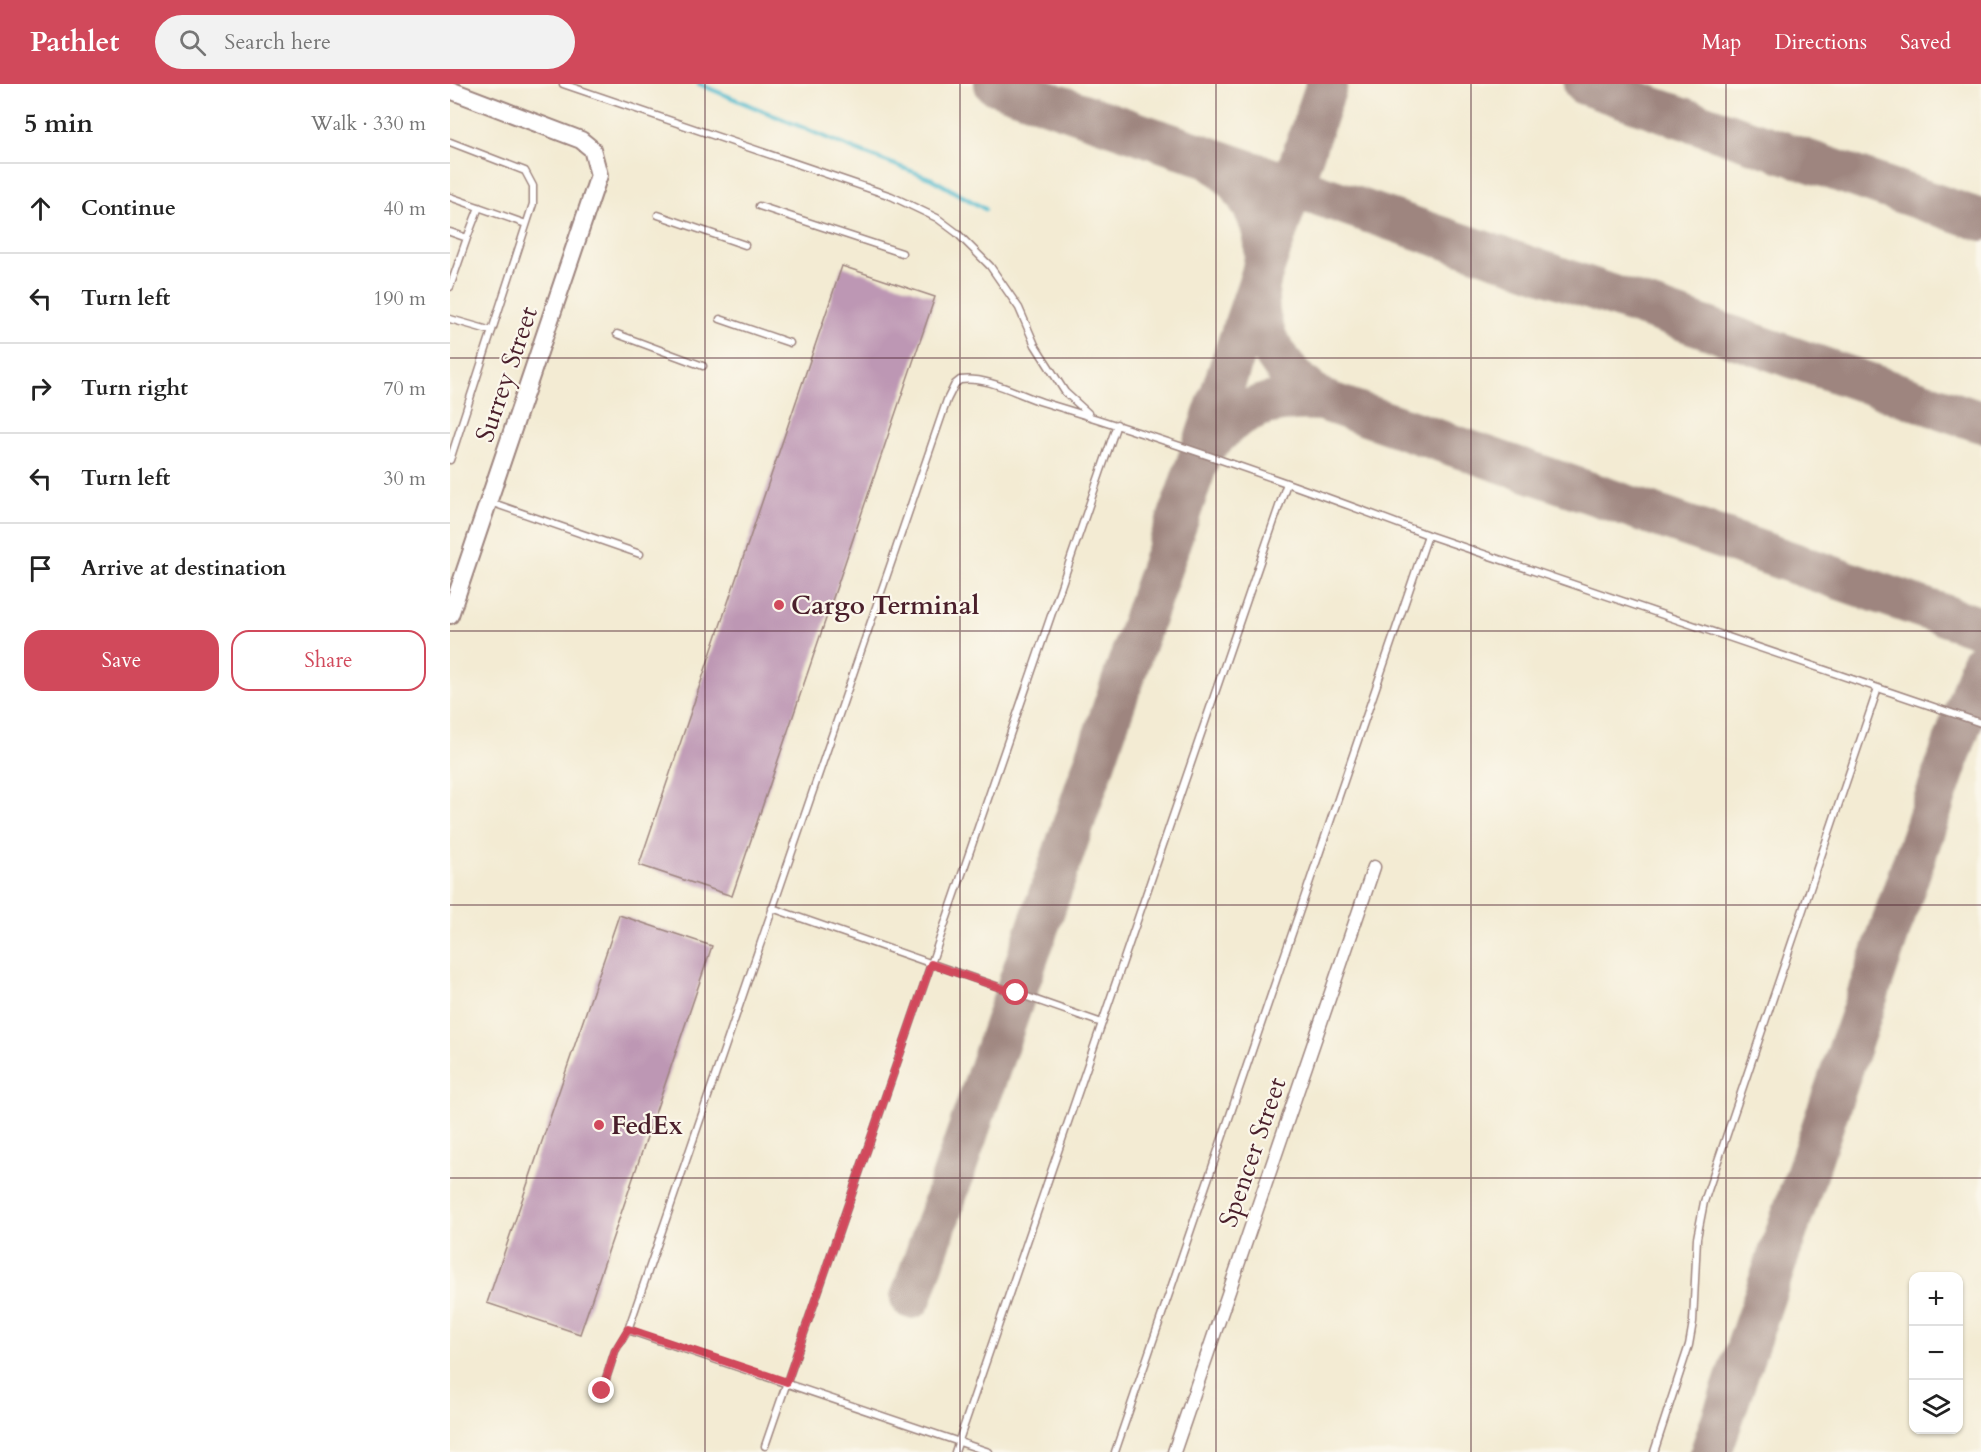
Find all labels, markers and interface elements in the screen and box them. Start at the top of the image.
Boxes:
search box [155,15,575,69]
text: Pathlet [30,23,119,61]
icon: search [176,26,209,59]
text: Search here [224,27,331,57]
text: Map [1701,28,1741,57]
text: Directions [1774,28,1867,57]
text: Saved [1900,28,1951,57]
text: 5 min [24,106,93,141]
text: Walk · 330 m [311,110,426,137]
icon: ahead [24,192,57,225]
text: Continue [81,193,176,223]
text: 40 m [383,195,426,222]
icon: left [24,282,57,315]
text: Turn left [81,283,170,313]
text: 190 m [373,285,426,312]
street label: Surrey Street [467,302,546,447]
icon: right [24,372,57,405]
text: Turn right [81,373,188,403]
text: 70 m [383,375,426,402]
icon: left [24,462,57,495]
text: Turn left [81,463,170,493]
text: 30 m [383,465,426,492]
icon: arrive [24,552,57,585]
text: Arrive at destination [81,553,286,583]
place label: Cargo Terminal [791,588,980,623]
marker: Cargo Terminal [772,598,786,612]
button: Save [24,630,219,691]
button: Share [231,630,426,691]
route start [1002,979,1028,1005]
street label: Spencer Street [1211,1073,1294,1232]
place label: FedEx [611,1108,683,1143]
marker: FedEx [592,1118,606,1132]
map controls [1909,1272,1963,1434]
button: + [1909,1272,1963,1326]
button: − [1909,1326,1963,1380]
route end [588,1377,614,1403]
button: layers [1909,1380,1963,1434]

